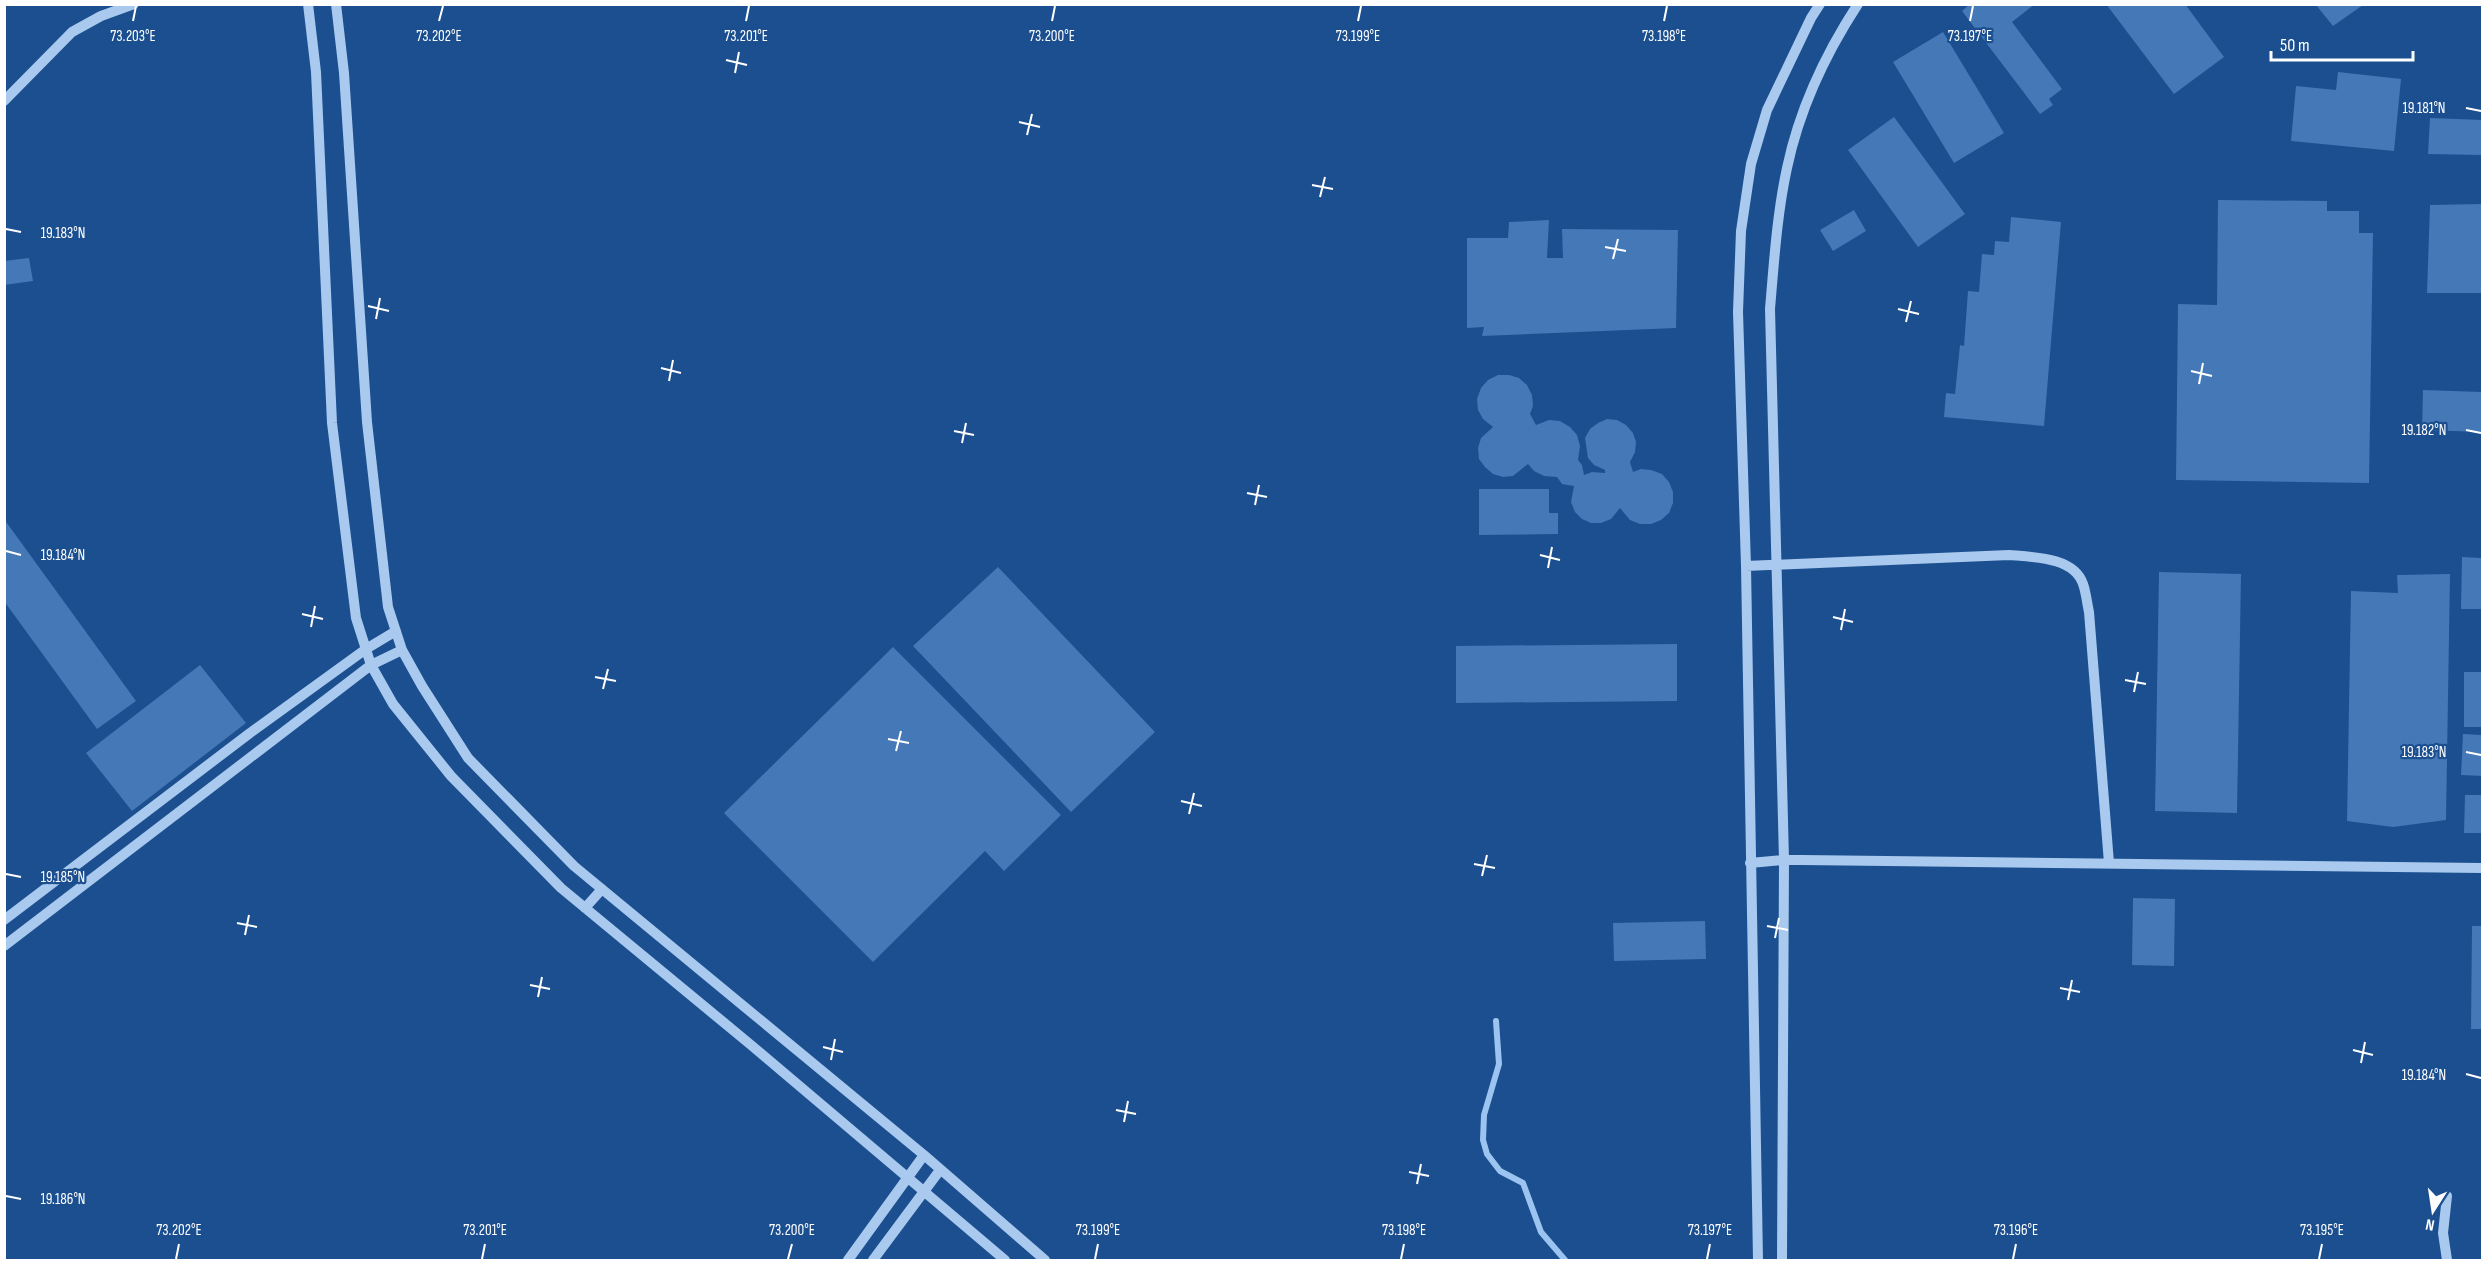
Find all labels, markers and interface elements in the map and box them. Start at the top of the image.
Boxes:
scale bar [2271,24,2414,62]
text: 73.203°E [110,27,156,46]
text: 73.202°E [416,27,462,46]
text: 73.201°E [724,27,768,46]
text: 73.200°E [1029,27,1075,46]
text: 73.199°E [1336,27,1380,46]
text: 73.198°E [1642,27,1686,46]
text: 73.197°E [1948,27,1992,46]
text: 50 m [2280,35,2310,56]
text: 19.181°N [2402,99,2446,118]
text: 19.183°N [41,224,85,243]
text: 19.182°N [2402,421,2446,440]
text: 19.184°N [41,546,85,565]
text: 19.183°N [2402,743,2446,762]
text: 19.185°N [41,868,85,887]
text: 19.184°N [2402,1066,2446,1085]
north arrow [2403,1181,2463,1241]
text: 19.186°N [40,1190,86,1209]
text: N [2424,1214,2436,1234]
text: 73.202°E [156,1221,202,1240]
text: 73.201°E [463,1221,507,1240]
text: 73.200°E [769,1221,815,1240]
text: 73.199°E [1076,1221,1120,1240]
text: 73.198°E [1382,1221,1426,1240]
text: 73.197°E [1688,1221,1732,1240]
text: 73.196°E [1994,1221,2038,1240]
text: 73.195°E [2300,1221,2344,1240]

